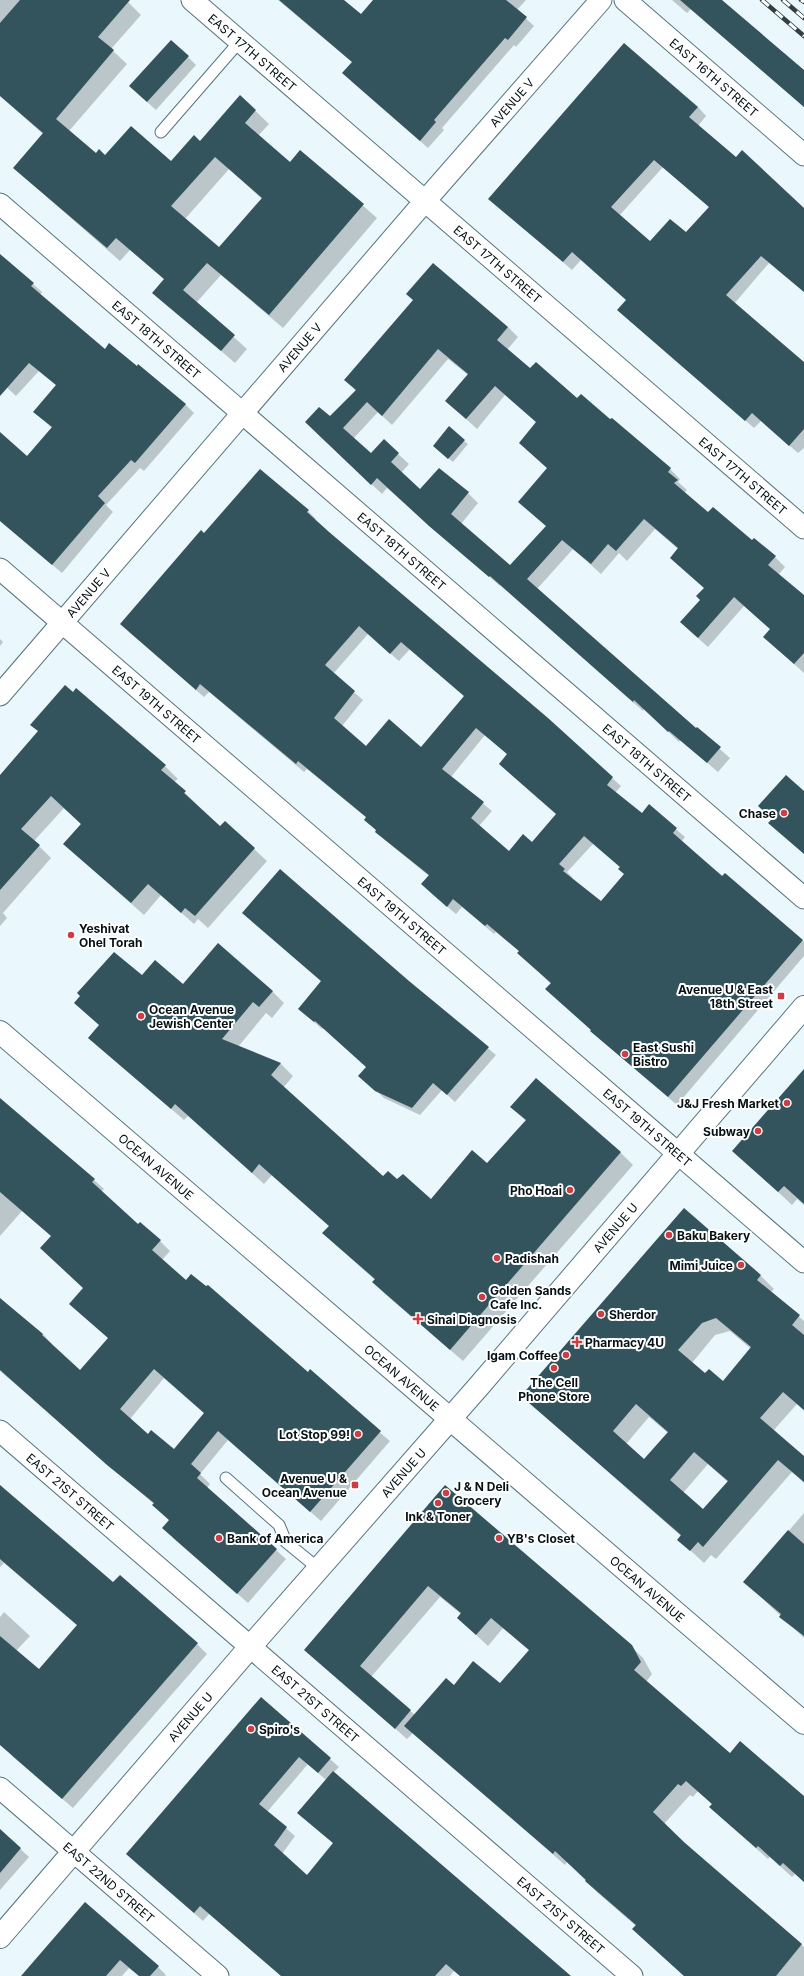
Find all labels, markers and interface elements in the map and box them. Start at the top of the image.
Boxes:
street label: EAST 17TH STREET [205,10,300,94]
street label: EAST 16TH STREET [667,35,762,120]
street label: AVENUE V [486,75,537,130]
street label: EAST 17TH STREET [451,222,545,306]
street label: EAST 18TH STREET [109,297,204,382]
street label: AVENUE V [274,319,325,375]
street label: EAST 17TH STREET [696,433,790,518]
street label: EAST 18TH STREET [355,509,449,593]
street label: AVENUE V [63,565,113,620]
street label: EAST 19TH STREET [109,662,204,747]
street label: EAST 18TH STREET [600,720,695,805]
place label: Chase [739,806,776,821]
marker: Chase [779,808,789,818]
street label: EAST 19TH STREET [355,873,450,958]
place label: Yeshivat Ohel Torah [79,921,143,950]
marker: Yeshivat Ohel Torah [66,930,76,940]
place label: Avenue U & East 18th Street [678,982,774,1011]
marker: Avenue U & East 18th Street [776,991,786,1001]
place label: Ocean Avenue Jewish Center [149,1002,234,1031]
marker: Ocean Avenue Jewish Center [136,1011,146,1021]
place label: East Sushi Bistro [633,1040,694,1069]
marker: East Sushi Bistro [620,1049,630,1059]
street label: EAST 19TH STREET [600,1085,695,1170]
place label: J&J Fresh Market [677,1096,780,1111]
marker: J&J Fresh Market [782,1098,792,1108]
place label: Subway [703,1124,751,1139]
marker: Subway [753,1126,763,1136]
street label: OCEAN AVENUE [116,1130,197,1203]
place label: Pho Hoai [510,1183,562,1198]
marker: Pho Hoai [565,1185,575,1195]
street label: AVENUE U [590,1200,640,1255]
place label: Baku Bakery [677,1228,751,1243]
marker: Baku Bakery [664,1230,674,1240]
place label: Padishah [505,1251,559,1266]
marker: Padishah [492,1253,502,1263]
place label: Mimi Juice [670,1258,733,1273]
marker: Mimi Juice [736,1260,746,1270]
place label: Golden Sands Cafe Inc. [490,1283,572,1312]
marker: Golden Sands Cafe Inc. [477,1292,487,1302]
place label: Sherdor [609,1307,656,1322]
marker: Sherdor [596,1309,606,1319]
place label: Sinai Diagnosis [427,1312,517,1327]
marker: Sinai Diagnosis [412,1313,424,1325]
place label: Pharmacy 4U [585,1335,664,1350]
marker: Pharmacy 4U [572,1337,582,1347]
street label: OCEAN AVENUE [361,1341,442,1414]
place label: Igam Coffee [487,1348,558,1363]
marker: Igam Coffee [561,1350,571,1360]
marker: The Cell Phone Store [549,1363,559,1373]
place label: The Cell Phone Store [518,1375,590,1404]
place label: Lot Stop 99! [279,1427,350,1442]
marker: Lot Stop 99! [353,1429,363,1439]
street label: AVENUE U [378,1445,429,1500]
street label: EAST 21ST STREET [24,1450,117,1534]
place label: Avenue U & Ocean Avenue [262,1471,347,1500]
place label: J & N Deli Grocery [454,1479,509,1508]
marker: Avenue U & Ocean Avenue [350,1480,360,1490]
marker: J & N Deli Grocery [441,1488,451,1498]
marker: Ink & Toner [433,1498,443,1508]
place label: Ink & Toner [405,1509,471,1524]
place label: Bank of America [227,1531,324,1546]
place label: YB's Closet [507,1531,576,1546]
marker: Bank of America [214,1533,224,1543]
marker: YB's Closet [494,1533,504,1543]
street label: OCEAN AVENUE [607,1552,688,1625]
street label: EAST 21ST STREET [269,1661,363,1745]
street label: AVENUE U [165,1689,215,1744]
place label: Spiro's [259,1722,300,1737]
marker: Spiro's [246,1724,256,1734]
street label: EAST 22ND STREET [60,1839,158,1926]
street label: EAST 21ST STREET [514,1873,608,1957]

